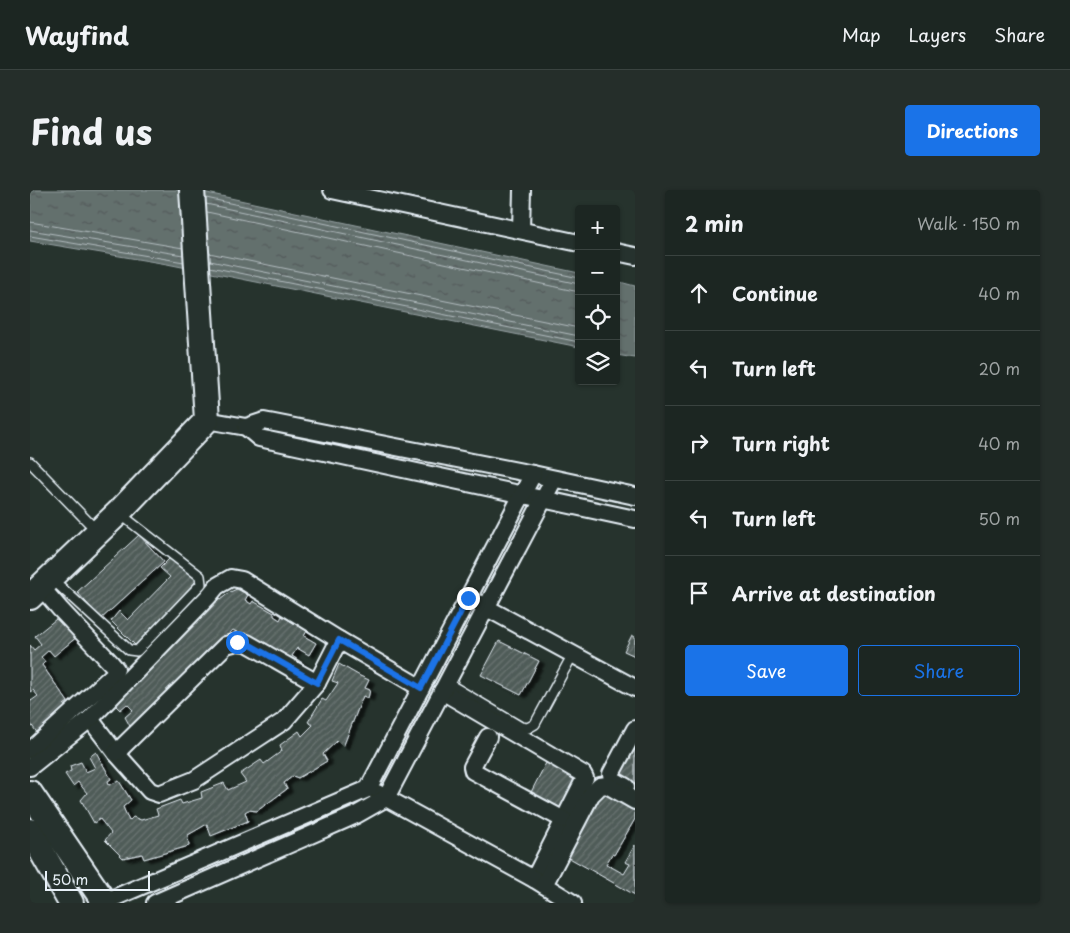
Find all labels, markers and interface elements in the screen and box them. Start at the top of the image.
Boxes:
text: Wayfind [25,17,129,53]
text: Map [842,21,881,48]
text: Layers [909,21,966,48]
text: Share [994,21,1045,48]
text: Find us [30,104,152,157]
button: Directions [905,105,1040,156]
map controls [575,205,620,385]
button: + [575,205,620,250]
text: 2 min [685,207,744,239]
text: Walk · 150 m [917,211,1020,235]
button: − [575,250,620,295]
icon: ahead [685,279,713,307]
text: Continue [732,279,818,307]
text: 40 m [978,281,1020,305]
button: locate [575,295,620,340]
button: layers [575,340,620,385]
icon: left [685,354,713,382]
text: Turn left [732,354,816,382]
text: 20 m [979,356,1020,380]
icon: right [685,429,713,457]
text: Turn right [732,429,830,457]
text: 40 m [978,431,1020,455]
icon: left [685,504,713,532]
text: Turn left [732,504,816,532]
text: 50 m [979,506,1020,530]
icon: arrive [685,579,713,607]
text: Arrive at destination [732,579,936,607]
route end [457,587,480,610]
route start [226,631,249,654]
button: Save [685,645,848,696]
button: Share [858,645,1020,696]
scale bar [45,868,150,891]
text: 50 m [52,869,88,890]

